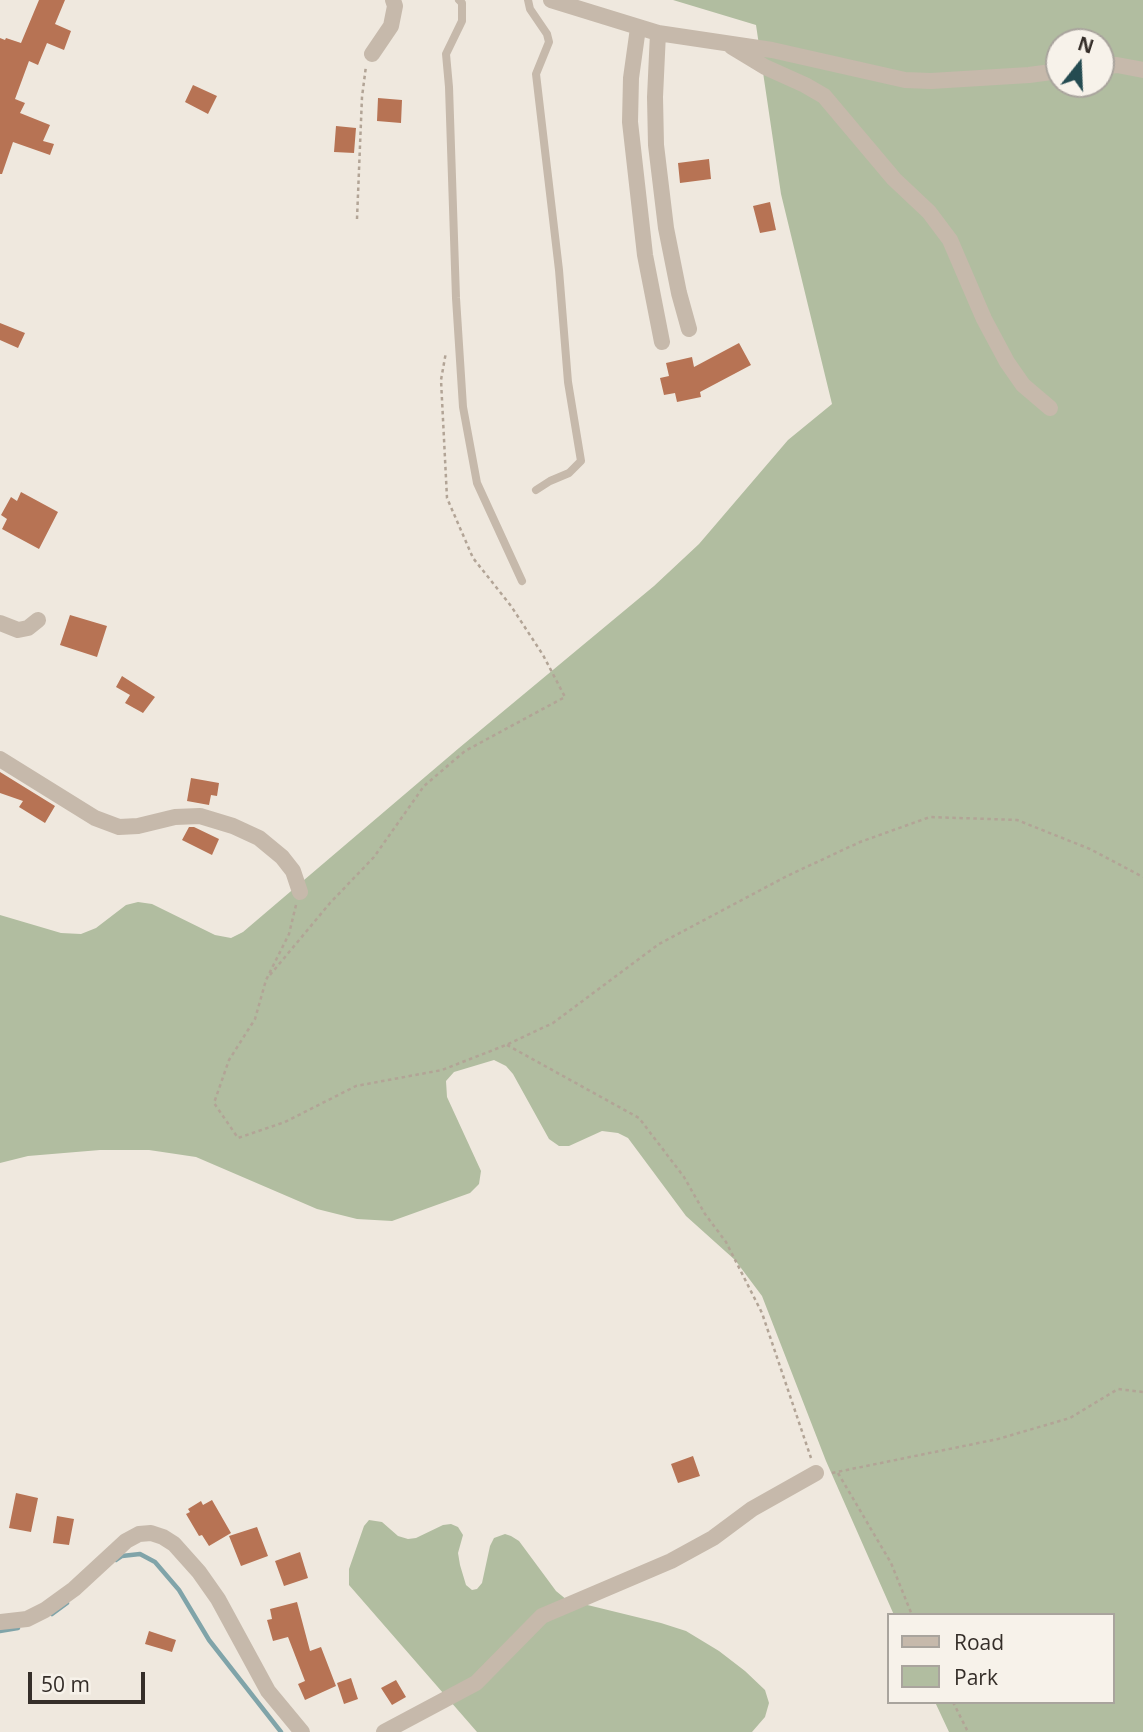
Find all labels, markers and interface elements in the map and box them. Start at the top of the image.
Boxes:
north arrow [1045,28,1115,98]
text: N [1074,30,1097,60]
legend [888,1613,1115,1704]
text: Road [954,1628,1004,1656]
scale bar [32,1658,149,1702]
text: Park [954,1663,998,1691]
text: 50 m [41,1670,90,1698]

